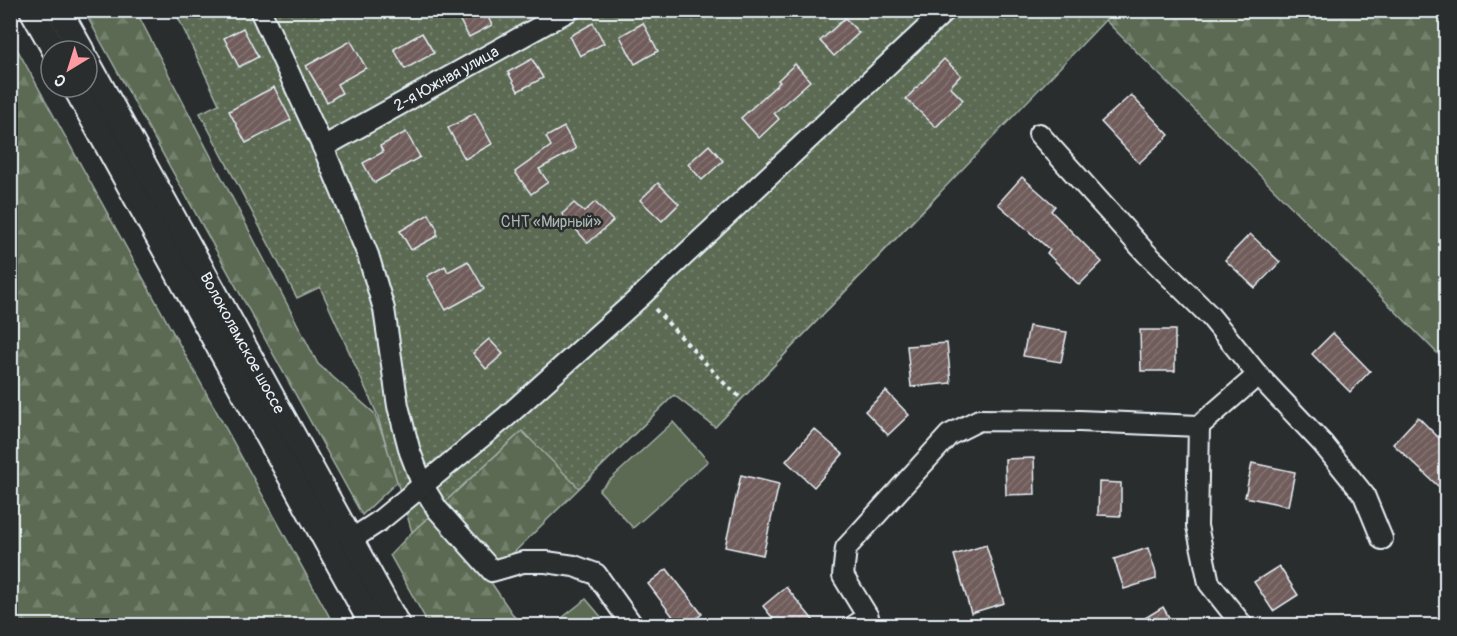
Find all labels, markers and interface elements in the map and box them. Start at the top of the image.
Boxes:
north arrow [39,39,99,99]
street label: 2-я Южная улица [390,41,502,116]
text: С [50,69,70,91]
park label: СНТ «Мирный» [501,212,601,232]
street label: Волоколамское шоссе [195,269,289,417]

